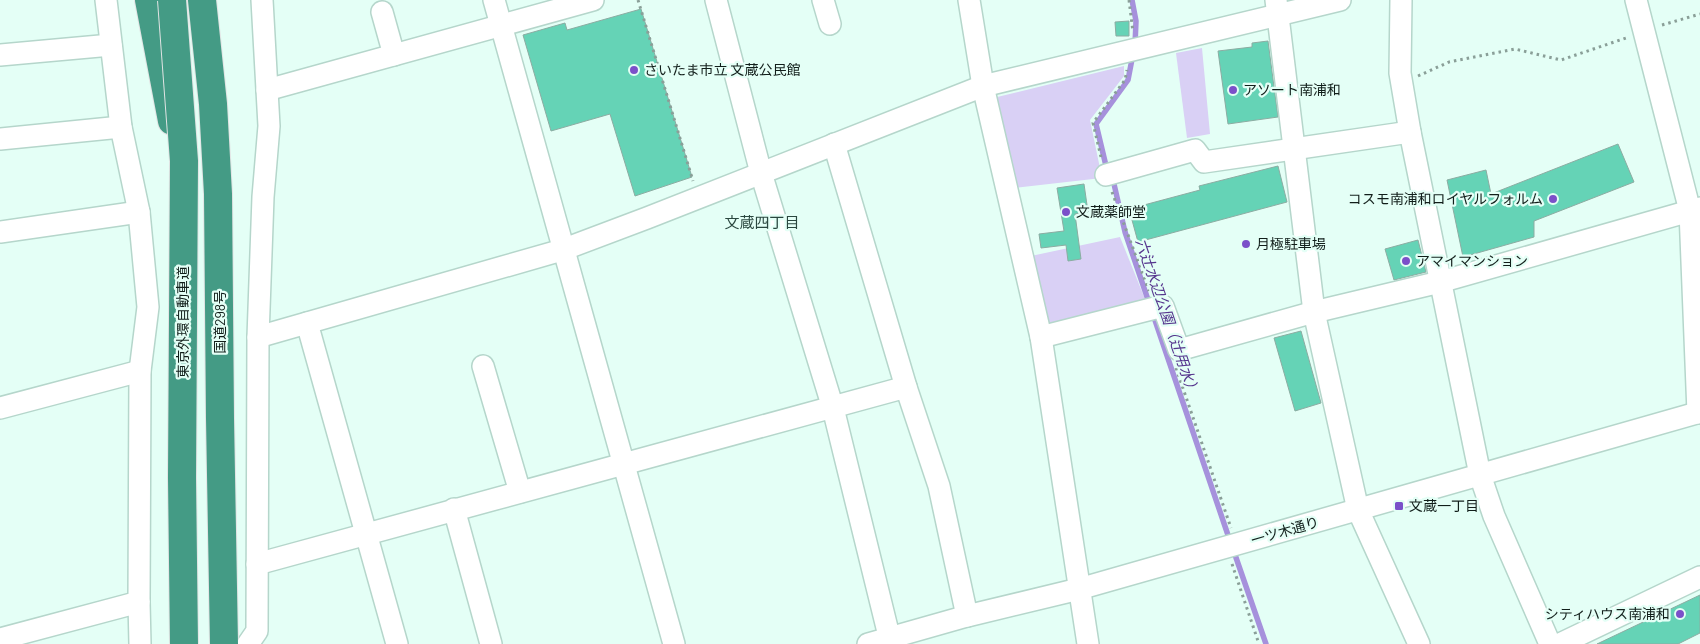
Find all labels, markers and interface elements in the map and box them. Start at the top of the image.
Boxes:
place label: さいたま市立 文蔵公民館 [644,61,800,78]
marker: さいたま市立 文蔵公民館 [628,64,640,76]
place label: アソート南浦和 [1243,81,1341,98]
marker: アソート南浦和 [1227,84,1239,96]
place label: コスモ南浦和ロイヤルフォルム [1348,190,1543,207]
marker: コスモ南浦和ロイヤルフォルム [1547,193,1559,205]
place label: 文蔵薬師堂 [1076,203,1146,220]
marker: 文蔵薬師堂 [1060,206,1072,218]
district label: 文蔵四丁目 [724,213,800,231]
place label: 月極駐車場 [1256,235,1326,252]
water label: 六辻水辺公園（辻用水） [1133,236,1203,398]
marker: 月極駐車場 [1240,238,1252,250]
place label: アマイマンション [1416,252,1528,269]
marker: アマイマンション [1400,255,1412,267]
street label: 東京外環自動車道 [174,266,191,378]
street label: 国道298号 [211,290,228,354]
place label: 文蔵一丁目 [1409,497,1479,514]
marker: 文蔵一丁目 [1393,500,1405,512]
street label: 一ツ木通り [1249,513,1321,548]
place label: シティハウス南浦和 [1545,605,1670,622]
marker: シティハウス南浦和 [1674,608,1686,620]

